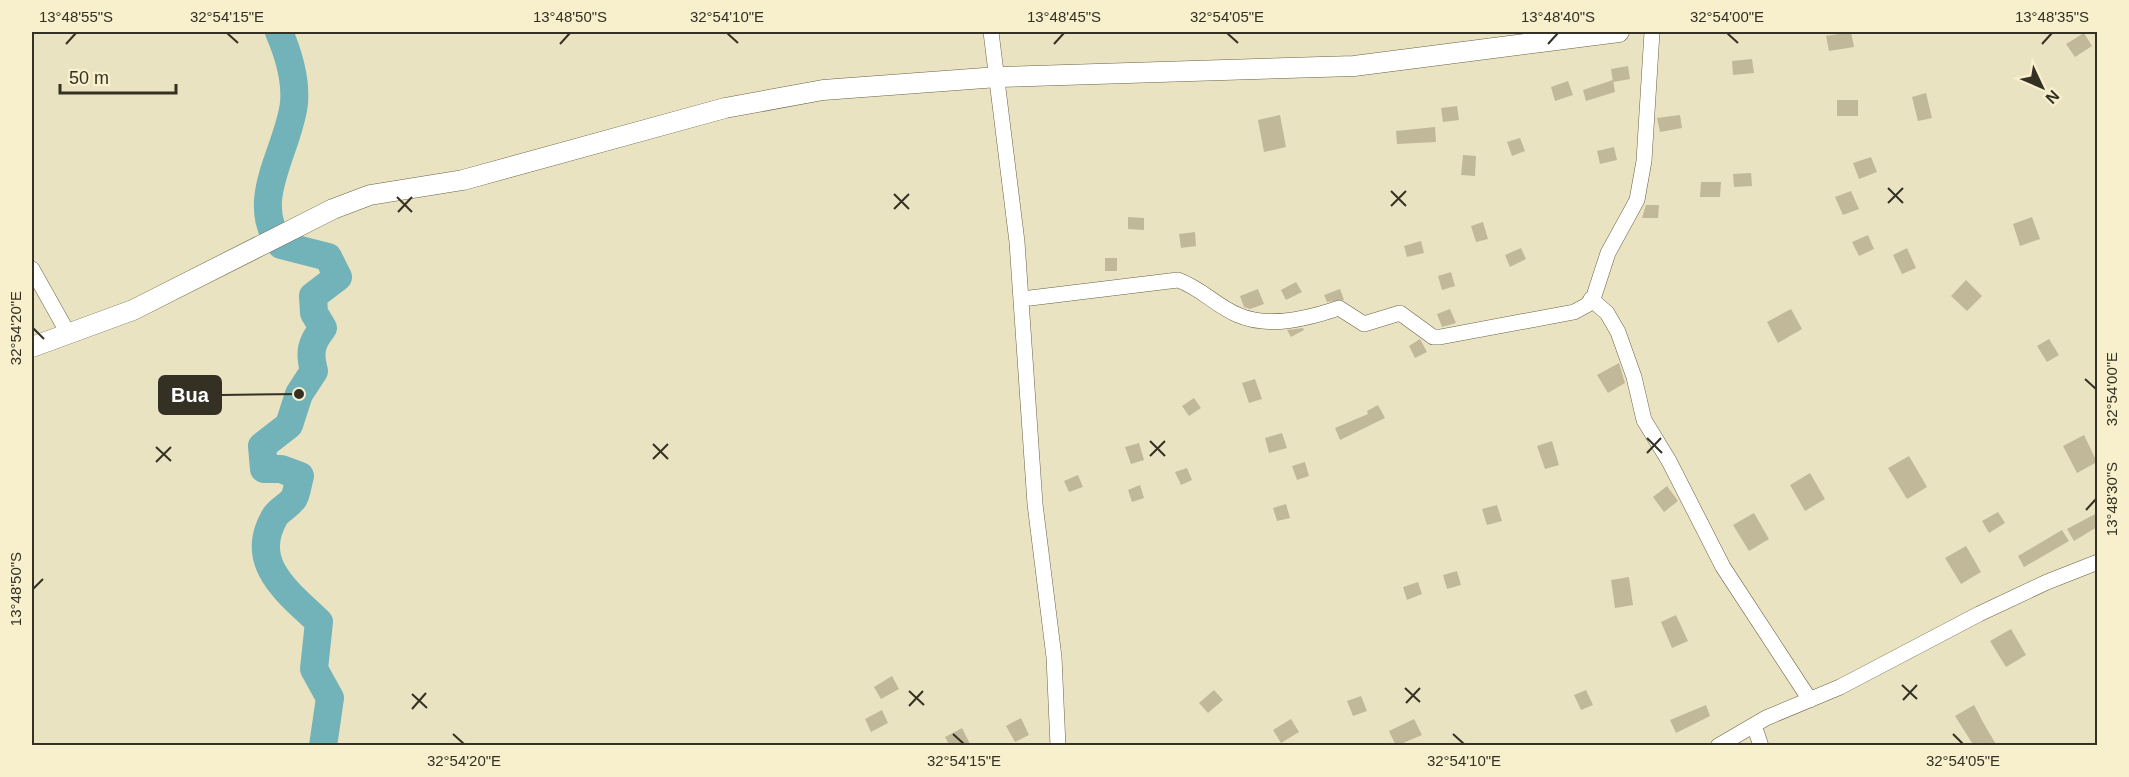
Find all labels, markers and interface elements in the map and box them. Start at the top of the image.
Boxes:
text: 13°48'55"S [39,8,113,25]
text: 32°54'15"E [190,8,264,25]
text: 13°48'50"S [533,8,607,25]
text: 32°54'10"E [690,8,764,25]
text: 13°48'45"S [1027,8,1101,25]
text: 32°54'05"E [1190,8,1264,25]
text: 13°48'40"S [1521,8,1595,25]
text: 32°54'00"E [1690,8,1764,25]
text: 13°48'35"S [2015,8,2089,25]
scale bar [60,57,176,95]
north arrow [2012,57,2072,117]
text: 50 m [69,68,109,88]
text: N [2042,87,2063,107]
text: 32°54'20"E [7,291,24,365]
text: 32°54'00"E [2103,352,2120,426]
callout: Bua [159,376,221,414]
text: Bua [171,384,210,406]
text: 13°48'30"S [2103,462,2120,536]
text: 13°48'50"S [7,552,24,626]
text: 32°54'20"E [427,752,501,769]
text: 32°54'15"E [927,752,1001,769]
text: 32°54'10"E [1427,752,1501,769]
text: 32°54'05"E [1926,752,2000,769]

